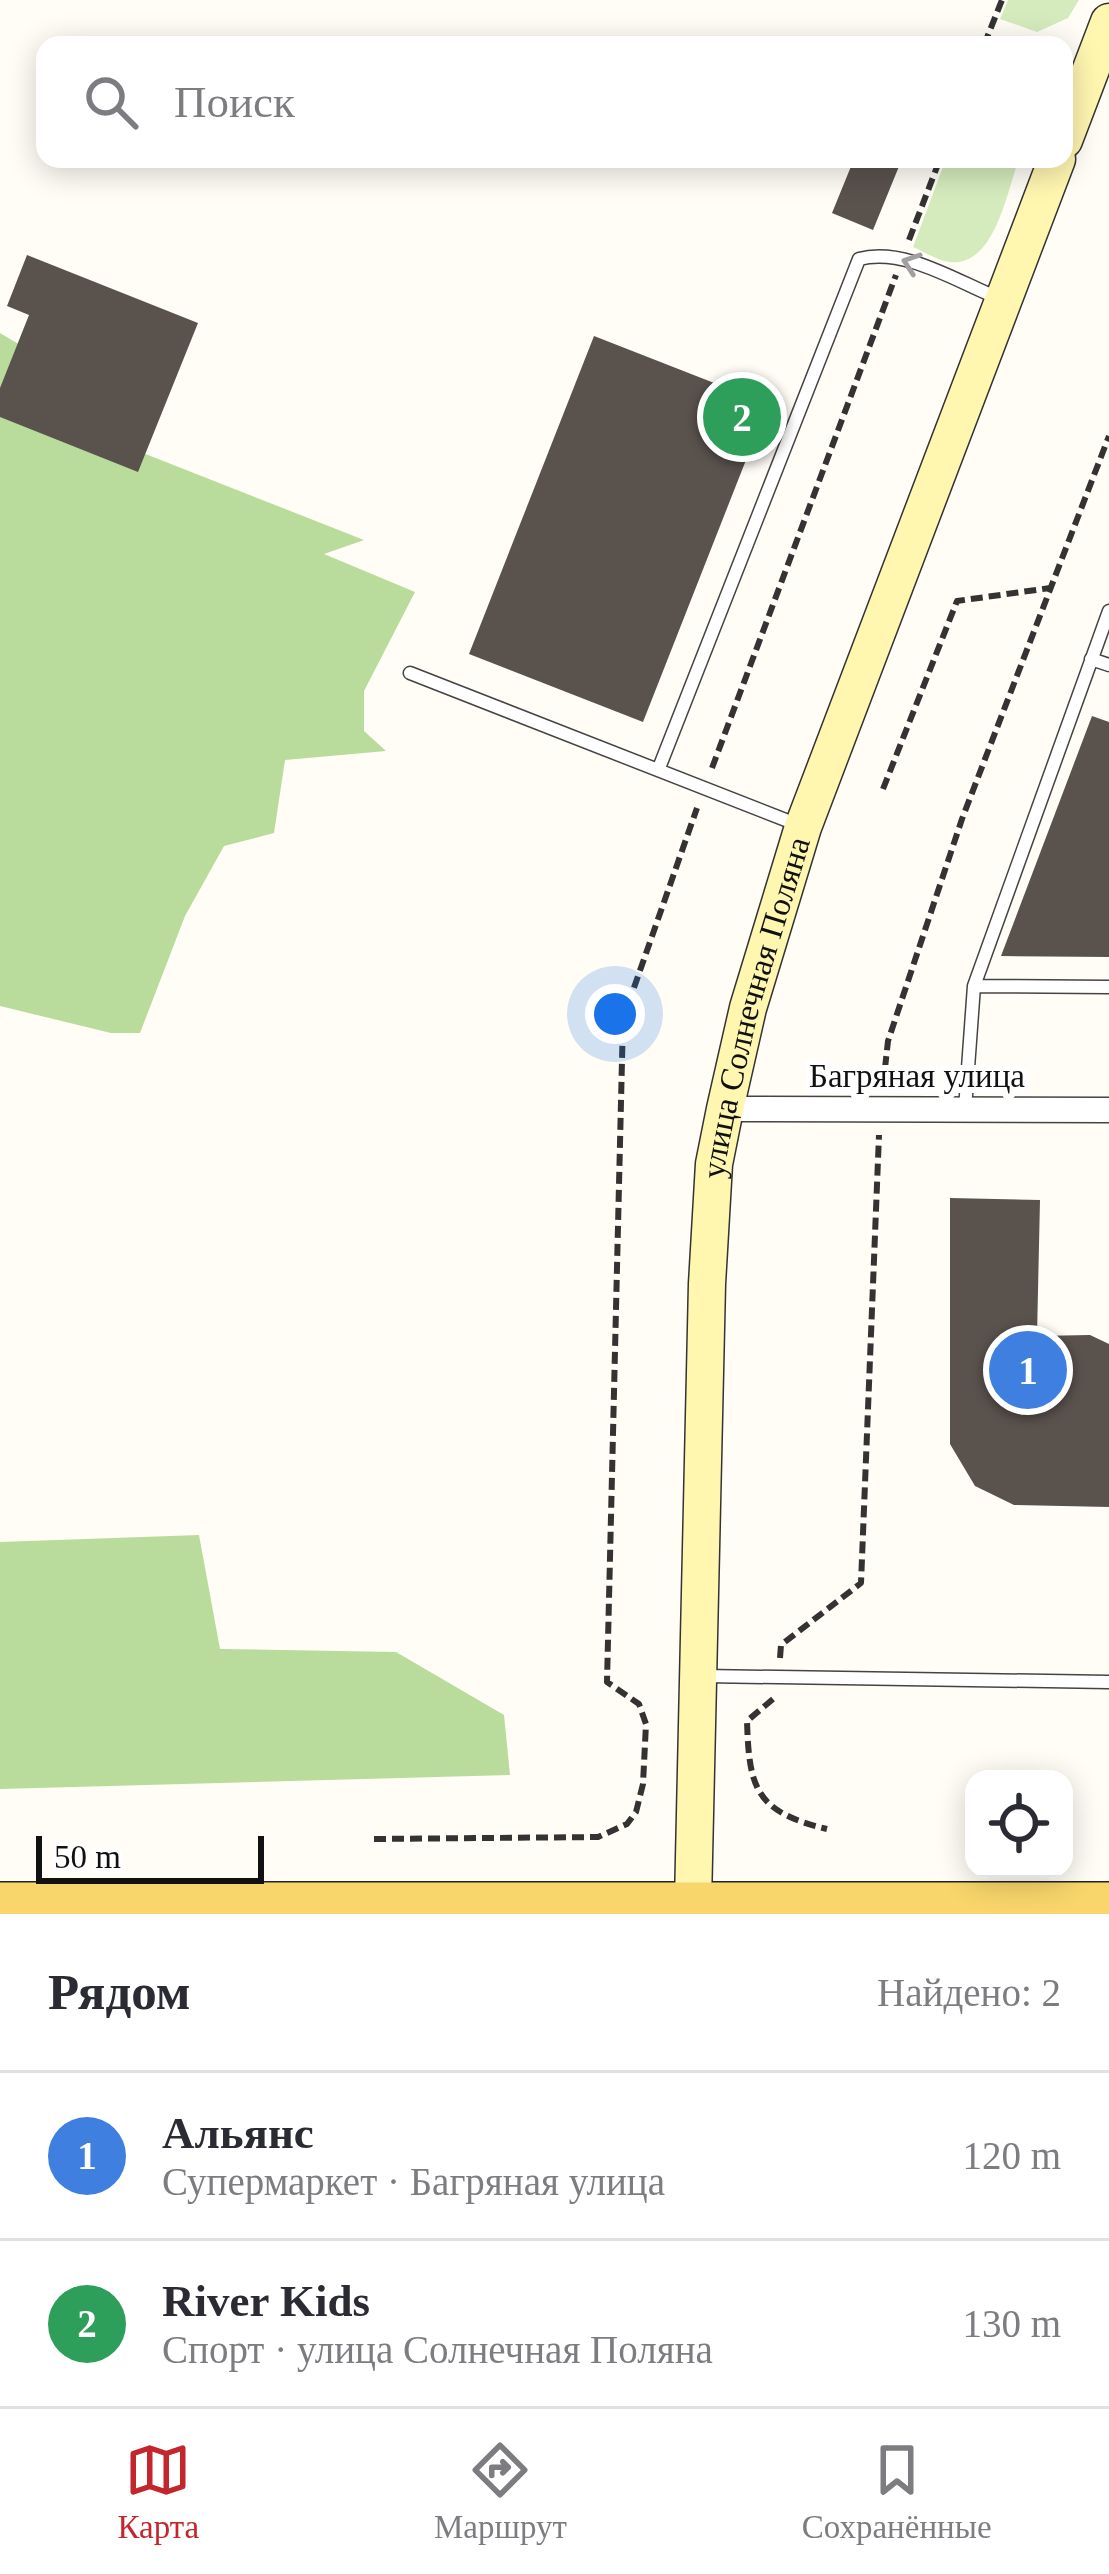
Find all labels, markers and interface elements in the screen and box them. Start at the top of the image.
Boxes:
search box [36,36,1073,168]
icon: search [78,69,144,135]
text: Поиск [174,77,295,127]
one-way arrow [901,253,922,277]
pin: 2 [703,372,781,462]
street label: улица Солнечная Поляна [695,832,817,1179]
your location [585,984,645,1044]
street label: Багряная улица [809,1058,1025,1094]
pin: 1 [989,1325,1067,1415]
map controls [965,1770,1073,1878]
button: locate [965,1770,1073,1878]
scale bar [36,1830,264,1883]
text: 50 m [54,1839,121,1875]
text: Рядом [48,1964,191,2020]
text: Найдено: 2 [877,1971,1061,2014]
text: Альянс [162,2108,314,2158]
text: 1 [77,2134,97,2177]
text: 120 m [962,2134,1061,2177]
text: Супермаркет · Багряная улица [162,2160,665,2203]
text: River Kids [162,2276,370,2326]
text: 2 [77,2302,97,2345]
text: 130 m [962,2302,1061,2345]
text: Спорт · улица Солнечная Поляна [162,2328,713,2371]
tab: Карта [117,2437,199,2546]
tab: Маршрут [434,2437,567,2546]
tab: Сохранённые [802,2437,992,2546]

